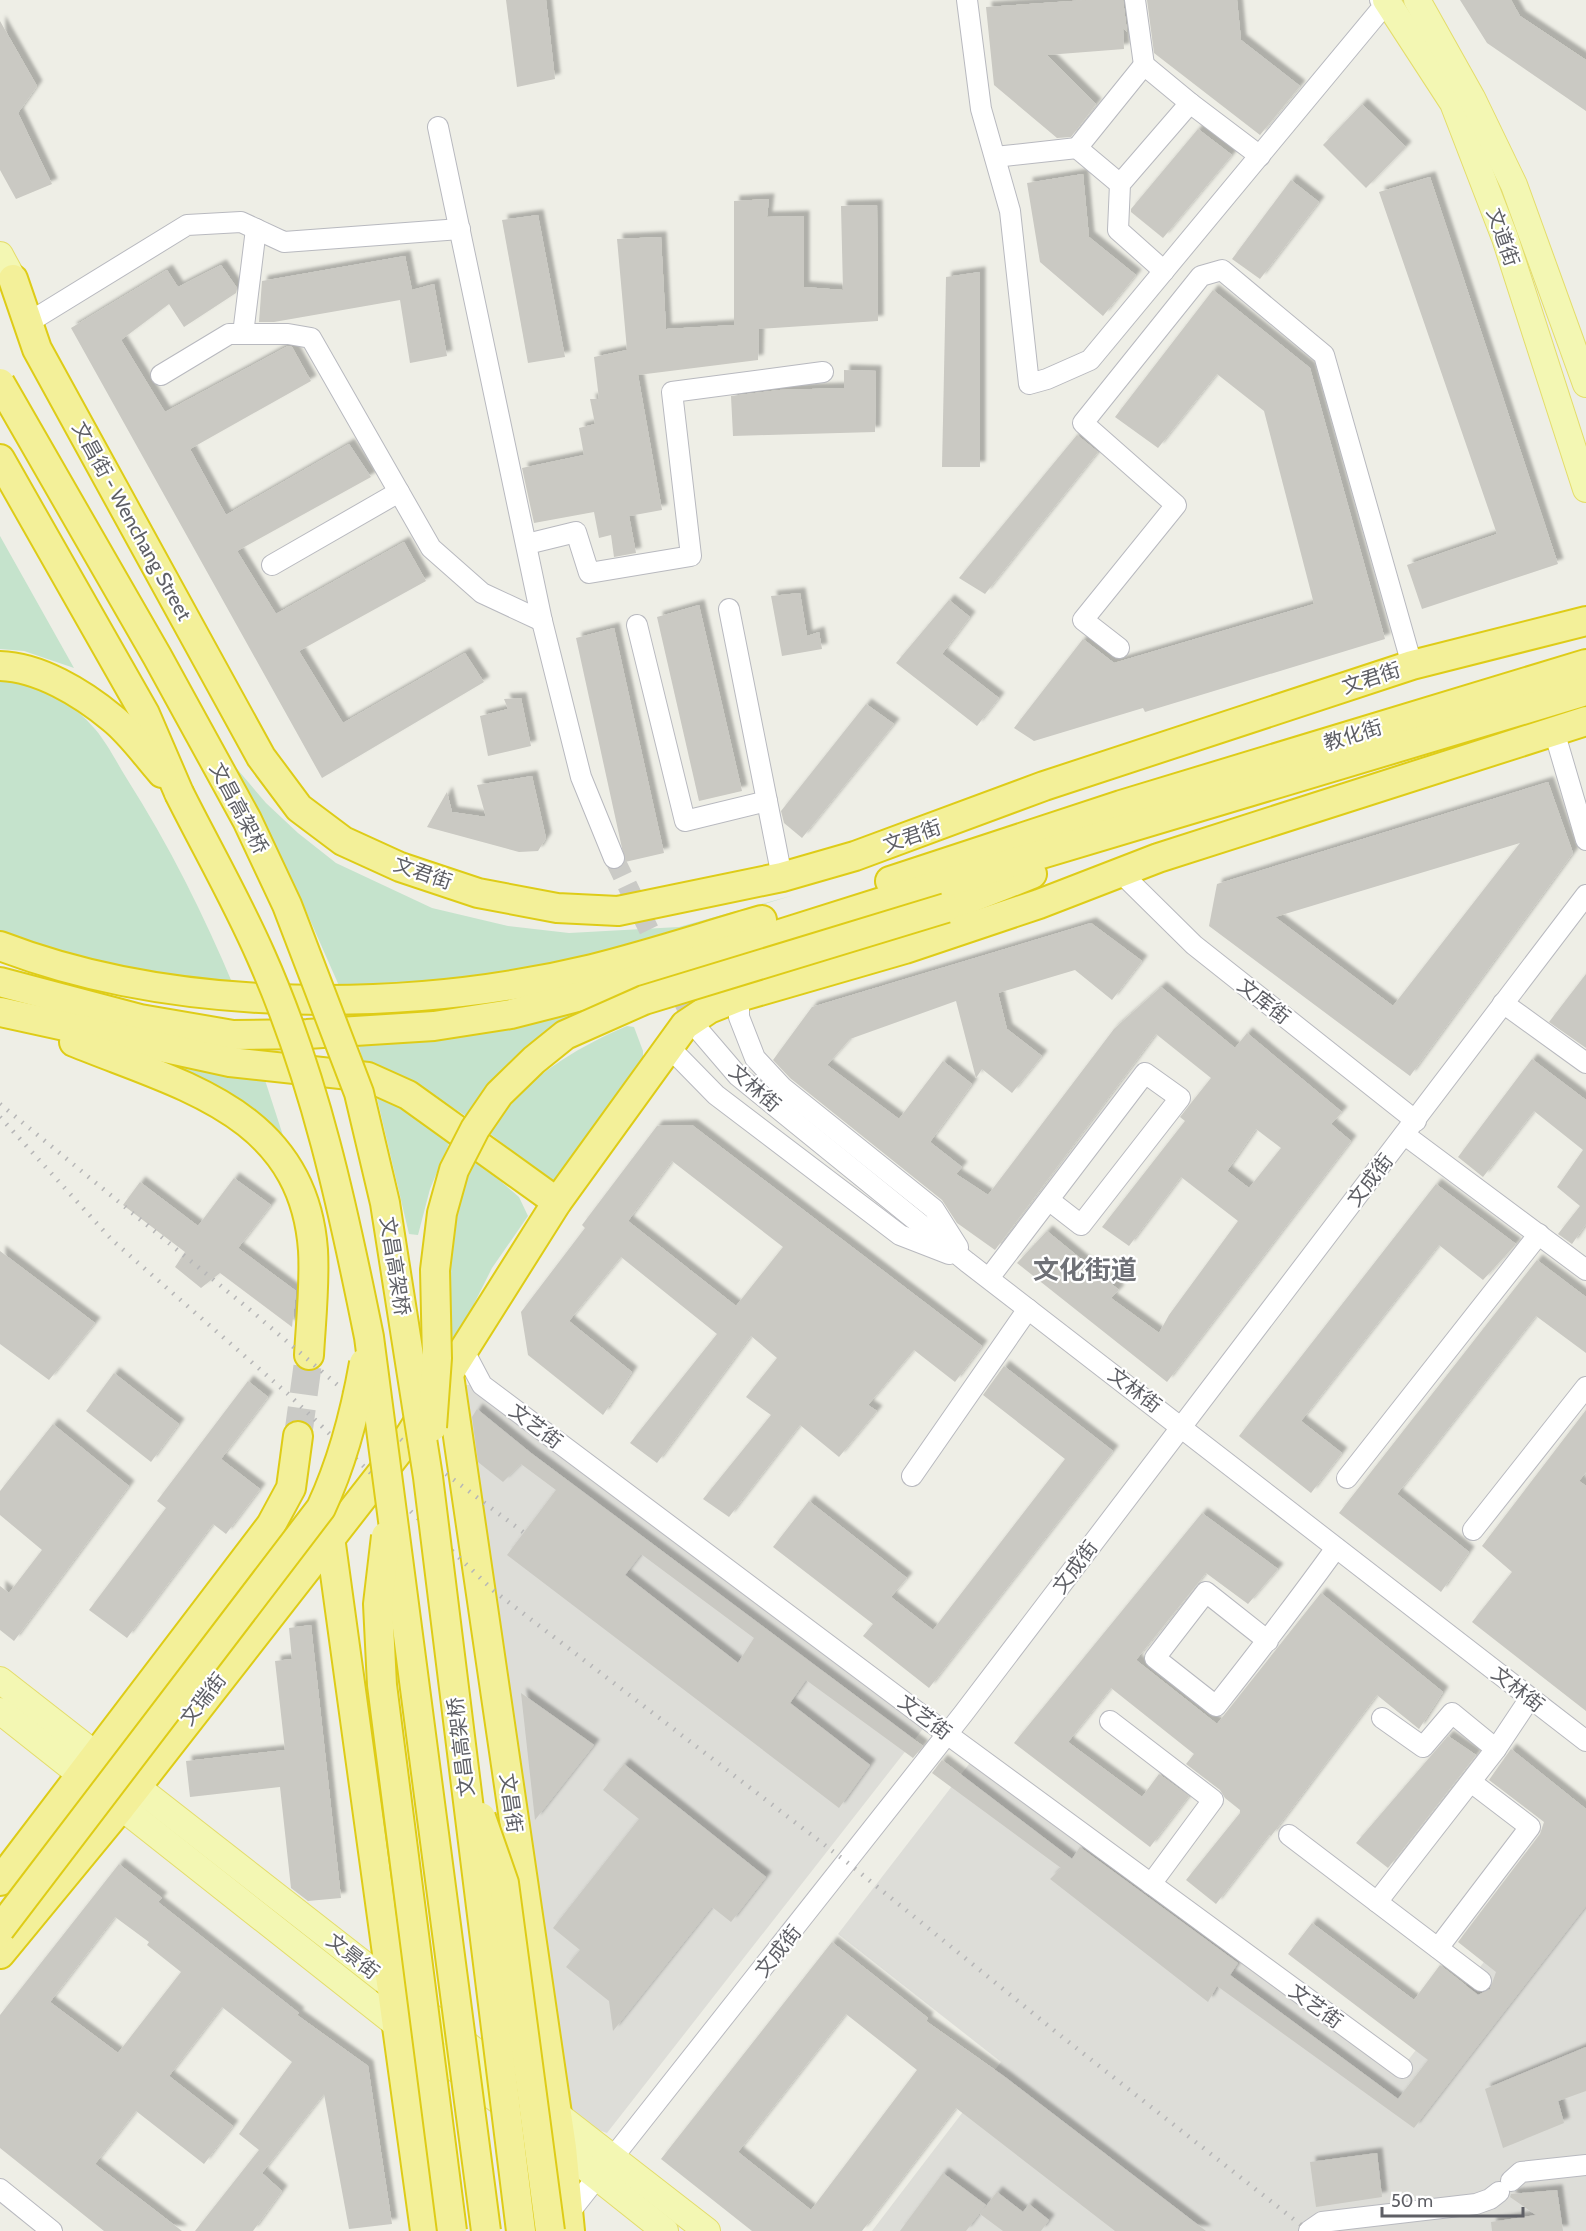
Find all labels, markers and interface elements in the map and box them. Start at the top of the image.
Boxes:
street label: 文道街 [1482,205,1524,269]
street label: 文昌街 - Wenchang Street [67,417,197,625]
street label: 文君街 [1339,657,1403,699]
street label: 教化街 [1321,715,1385,755]
street label: 文昌高架桥 [205,758,273,858]
street label: 文君街 [880,815,944,857]
street label: 文君街 [391,852,455,894]
street label: 文库街 [1233,973,1295,1029]
street label: 文林街 [724,1059,786,1117]
street label: 文成街 [1342,1149,1398,1211]
street label: 文昌高架桥 [375,1215,415,1317]
district label: 文化街道 [1033,1254,1137,1286]
street label: 文林街 [1104,1362,1166,1418]
street label: 文艺街 [505,1398,567,1454]
street label: 文成街 [1047,1536,1103,1598]
street label: 文林街 [1487,1661,1549,1717]
street label: 文瑞街 [175,1668,231,1730]
street label: 文艺街 [894,1689,956,1745]
street label: 文昌高架桥 [443,1696,479,1798]
street label: 文昌街 [495,1772,527,1834]
street label: 文成街 [750,1920,806,1982]
street label: 文景街 [322,1928,384,1984]
street label: 文艺街 [1285,1979,1347,2033]
scale bar [1382,2180,1523,2218]
text: 50 m [1391,2190,1433,2212]

